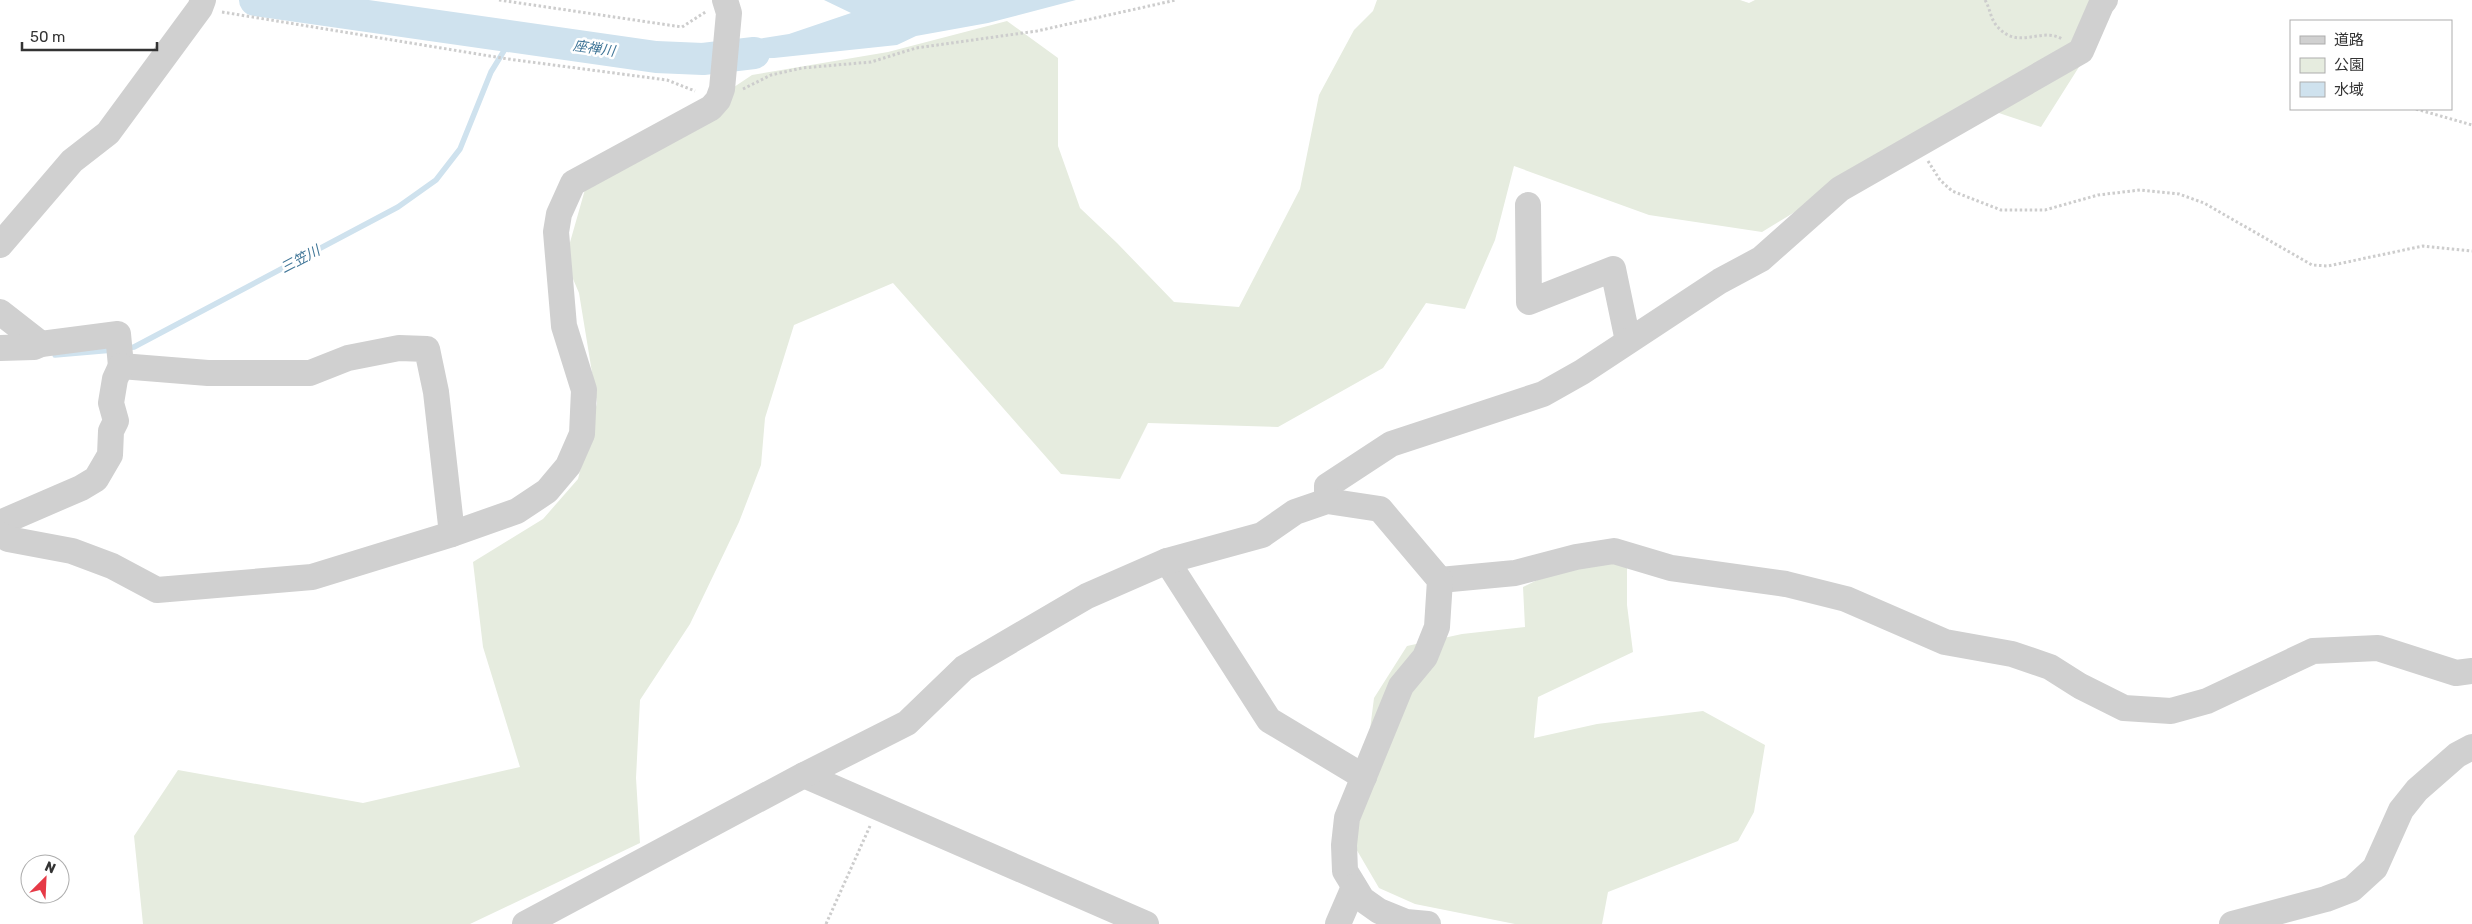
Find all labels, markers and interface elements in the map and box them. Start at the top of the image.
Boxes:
scale bar [22,20,158,52]
legend [2290,20,2452,110]
text: 50 m [30,28,65,46]
text: 道路 [2334,31,2364,49]
water label: 座禅川 [572,37,618,60]
text: 公園 [2334,56,2364,74]
text: 水域 [2334,81,2364,99]
water label: 三笠川 [278,241,325,277]
north arrow [20,854,70,904]
text: N [42,858,58,877]

